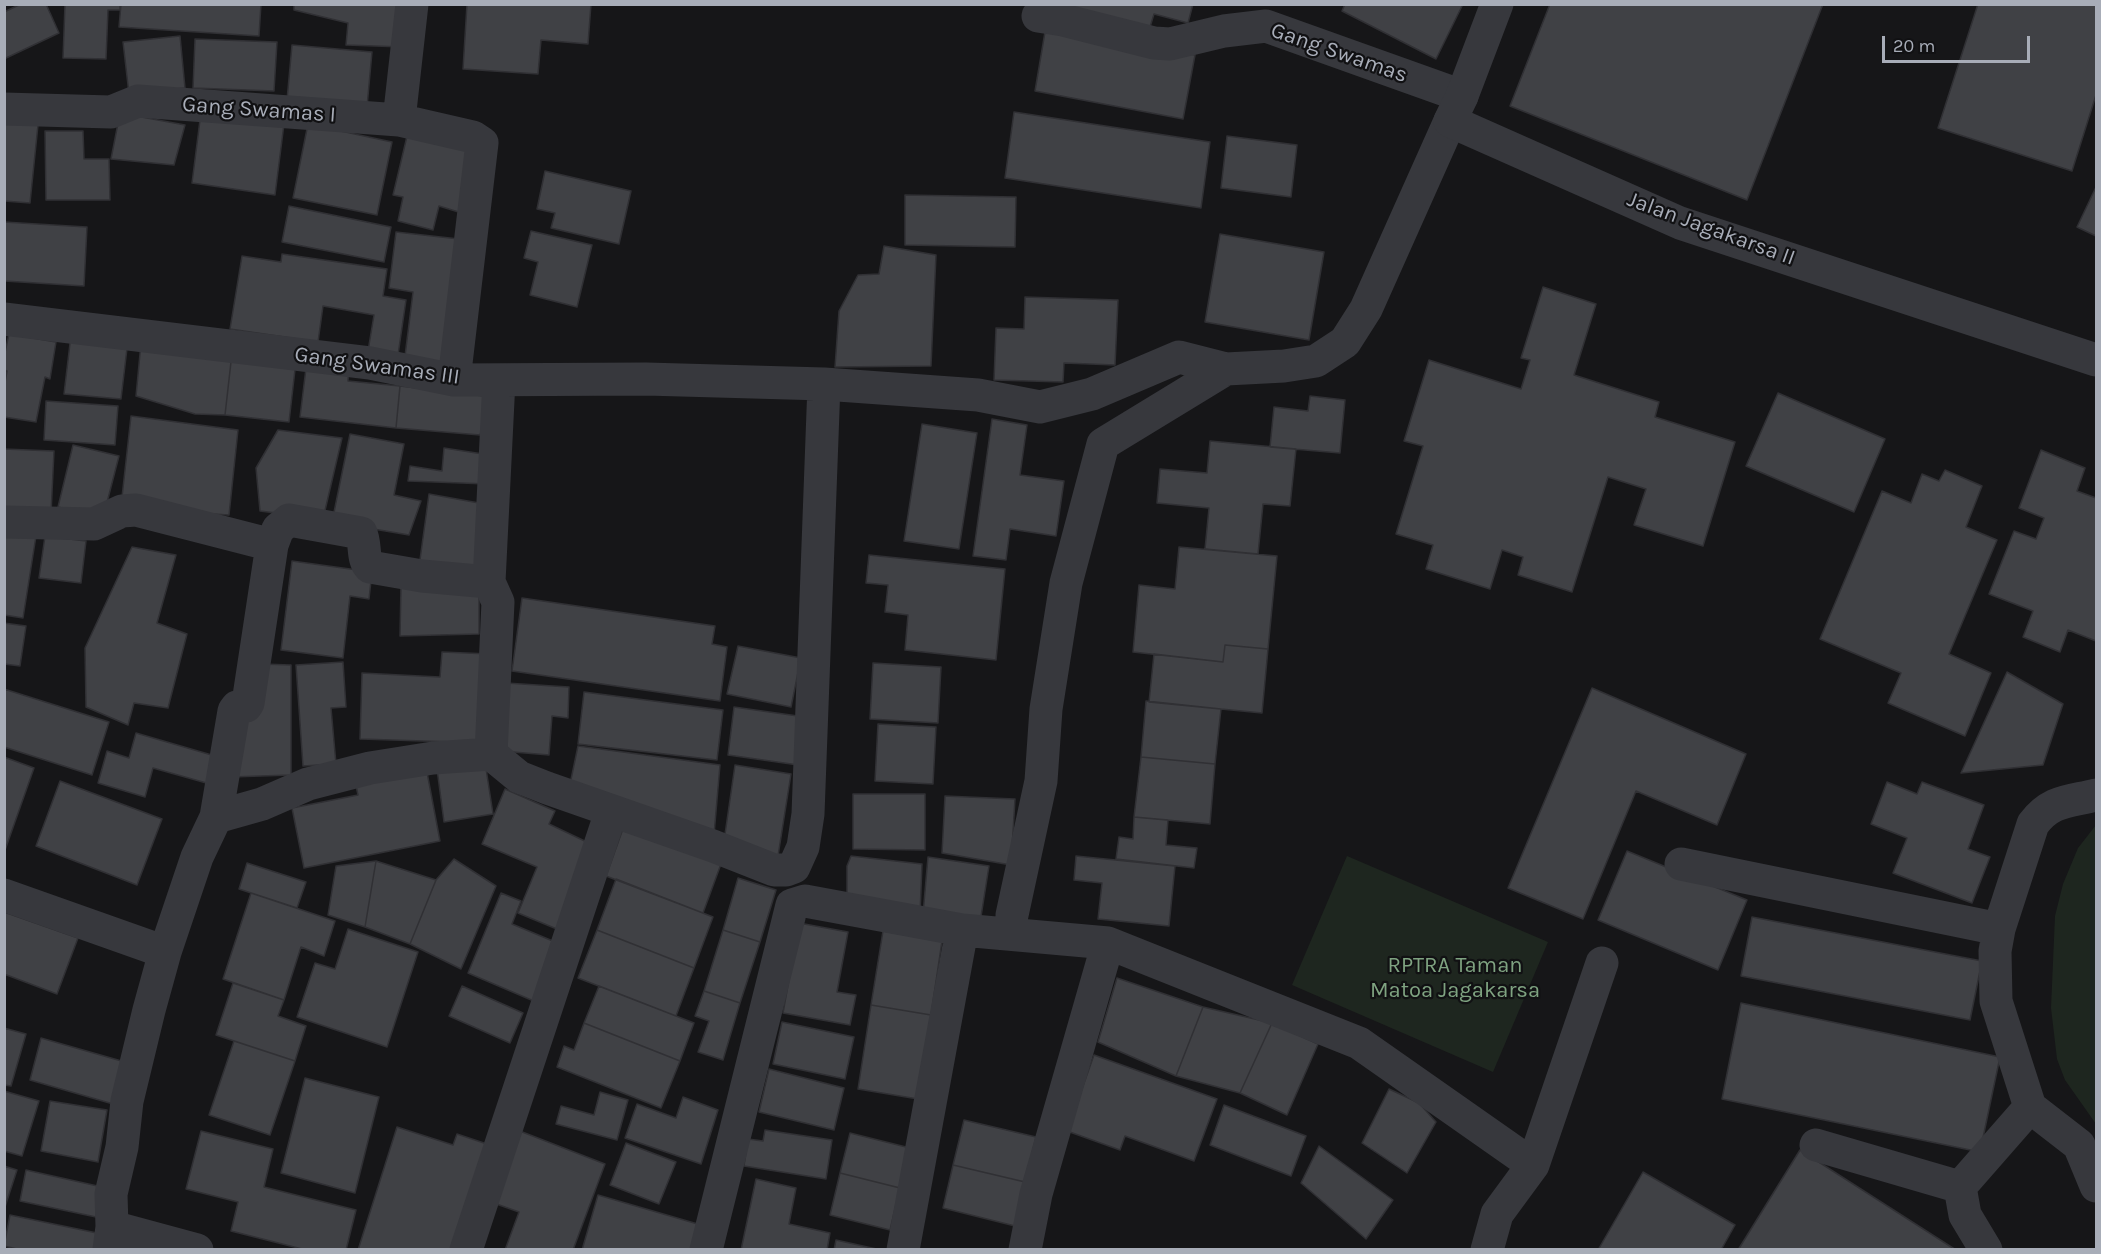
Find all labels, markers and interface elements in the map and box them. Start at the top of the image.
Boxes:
street label: Gang Swamas [1267,17,1411,89]
scale bar [1885,24,2034,62]
text: 20 m [1893,35,1935,57]
street label: Gang Swamas I [181,91,337,129]
street label: Jalan Jagakarsa II [1623,186,1799,272]
street label: Gang Swamas III [293,341,461,391]
park label: RPTRA Taman Matoa Jagakarsa [1370,953,1540,1004]

